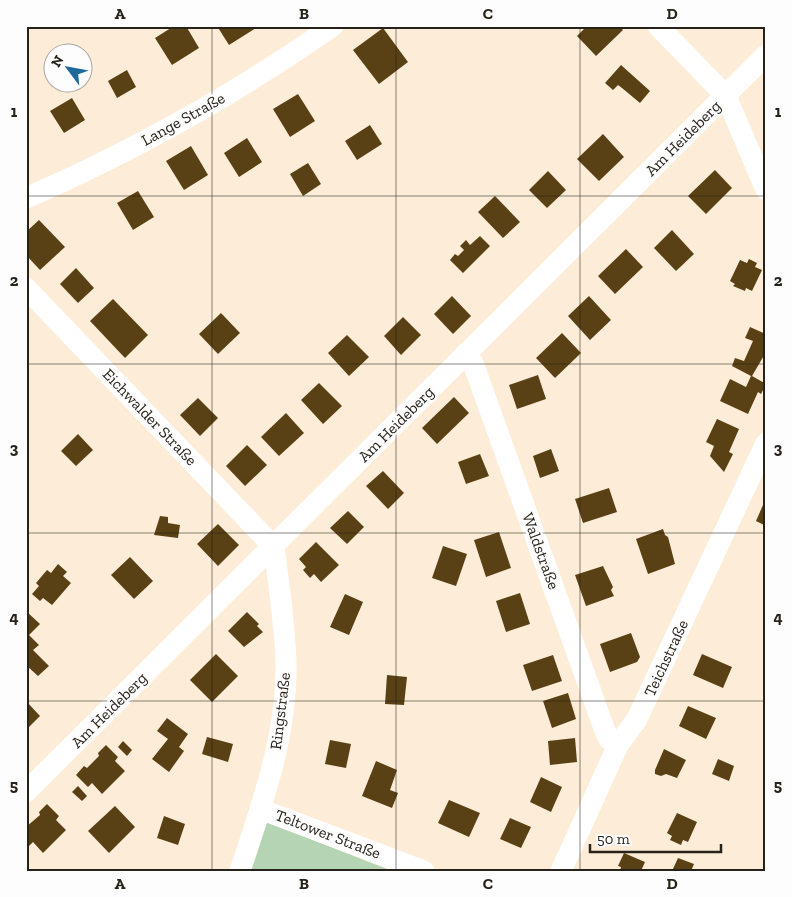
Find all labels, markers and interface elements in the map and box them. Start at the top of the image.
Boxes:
text: A [115,4,126,23]
text: B [299,4,309,23]
text: C [483,4,493,23]
text: D [666,4,678,23]
north arrow [42,42,92,92]
text: N [47,52,68,70]
street label: Lange Straße [138,88,228,150]
street label: Am Heideberg [641,96,725,180]
text: 1 [11,102,18,121]
text: 1 [775,102,782,121]
text: 2 [10,271,19,290]
text: 2 [774,271,783,290]
street label: Eichwalder Straße [99,365,201,469]
street label: Am Heideberg [354,382,438,466]
text: 3 [10,439,19,458]
text: 3 [774,439,783,458]
street label: Waldstraße [518,510,564,592]
text: 4 [9,608,19,627]
text: 4 [773,608,783,627]
street label: Teichstraße [640,617,692,699]
street label: Am Heideberg [67,668,151,752]
street label: Ringstraße [266,671,294,751]
text: 5 [10,776,18,795]
text: 5 [774,776,782,795]
street label: Teltower Straße [273,805,383,863]
scale bar [590,822,721,854]
text: 50 m [597,830,630,848]
text: A [115,874,126,893]
text: B [299,874,309,893]
text: C [483,874,493,893]
text: D [666,874,678,893]

